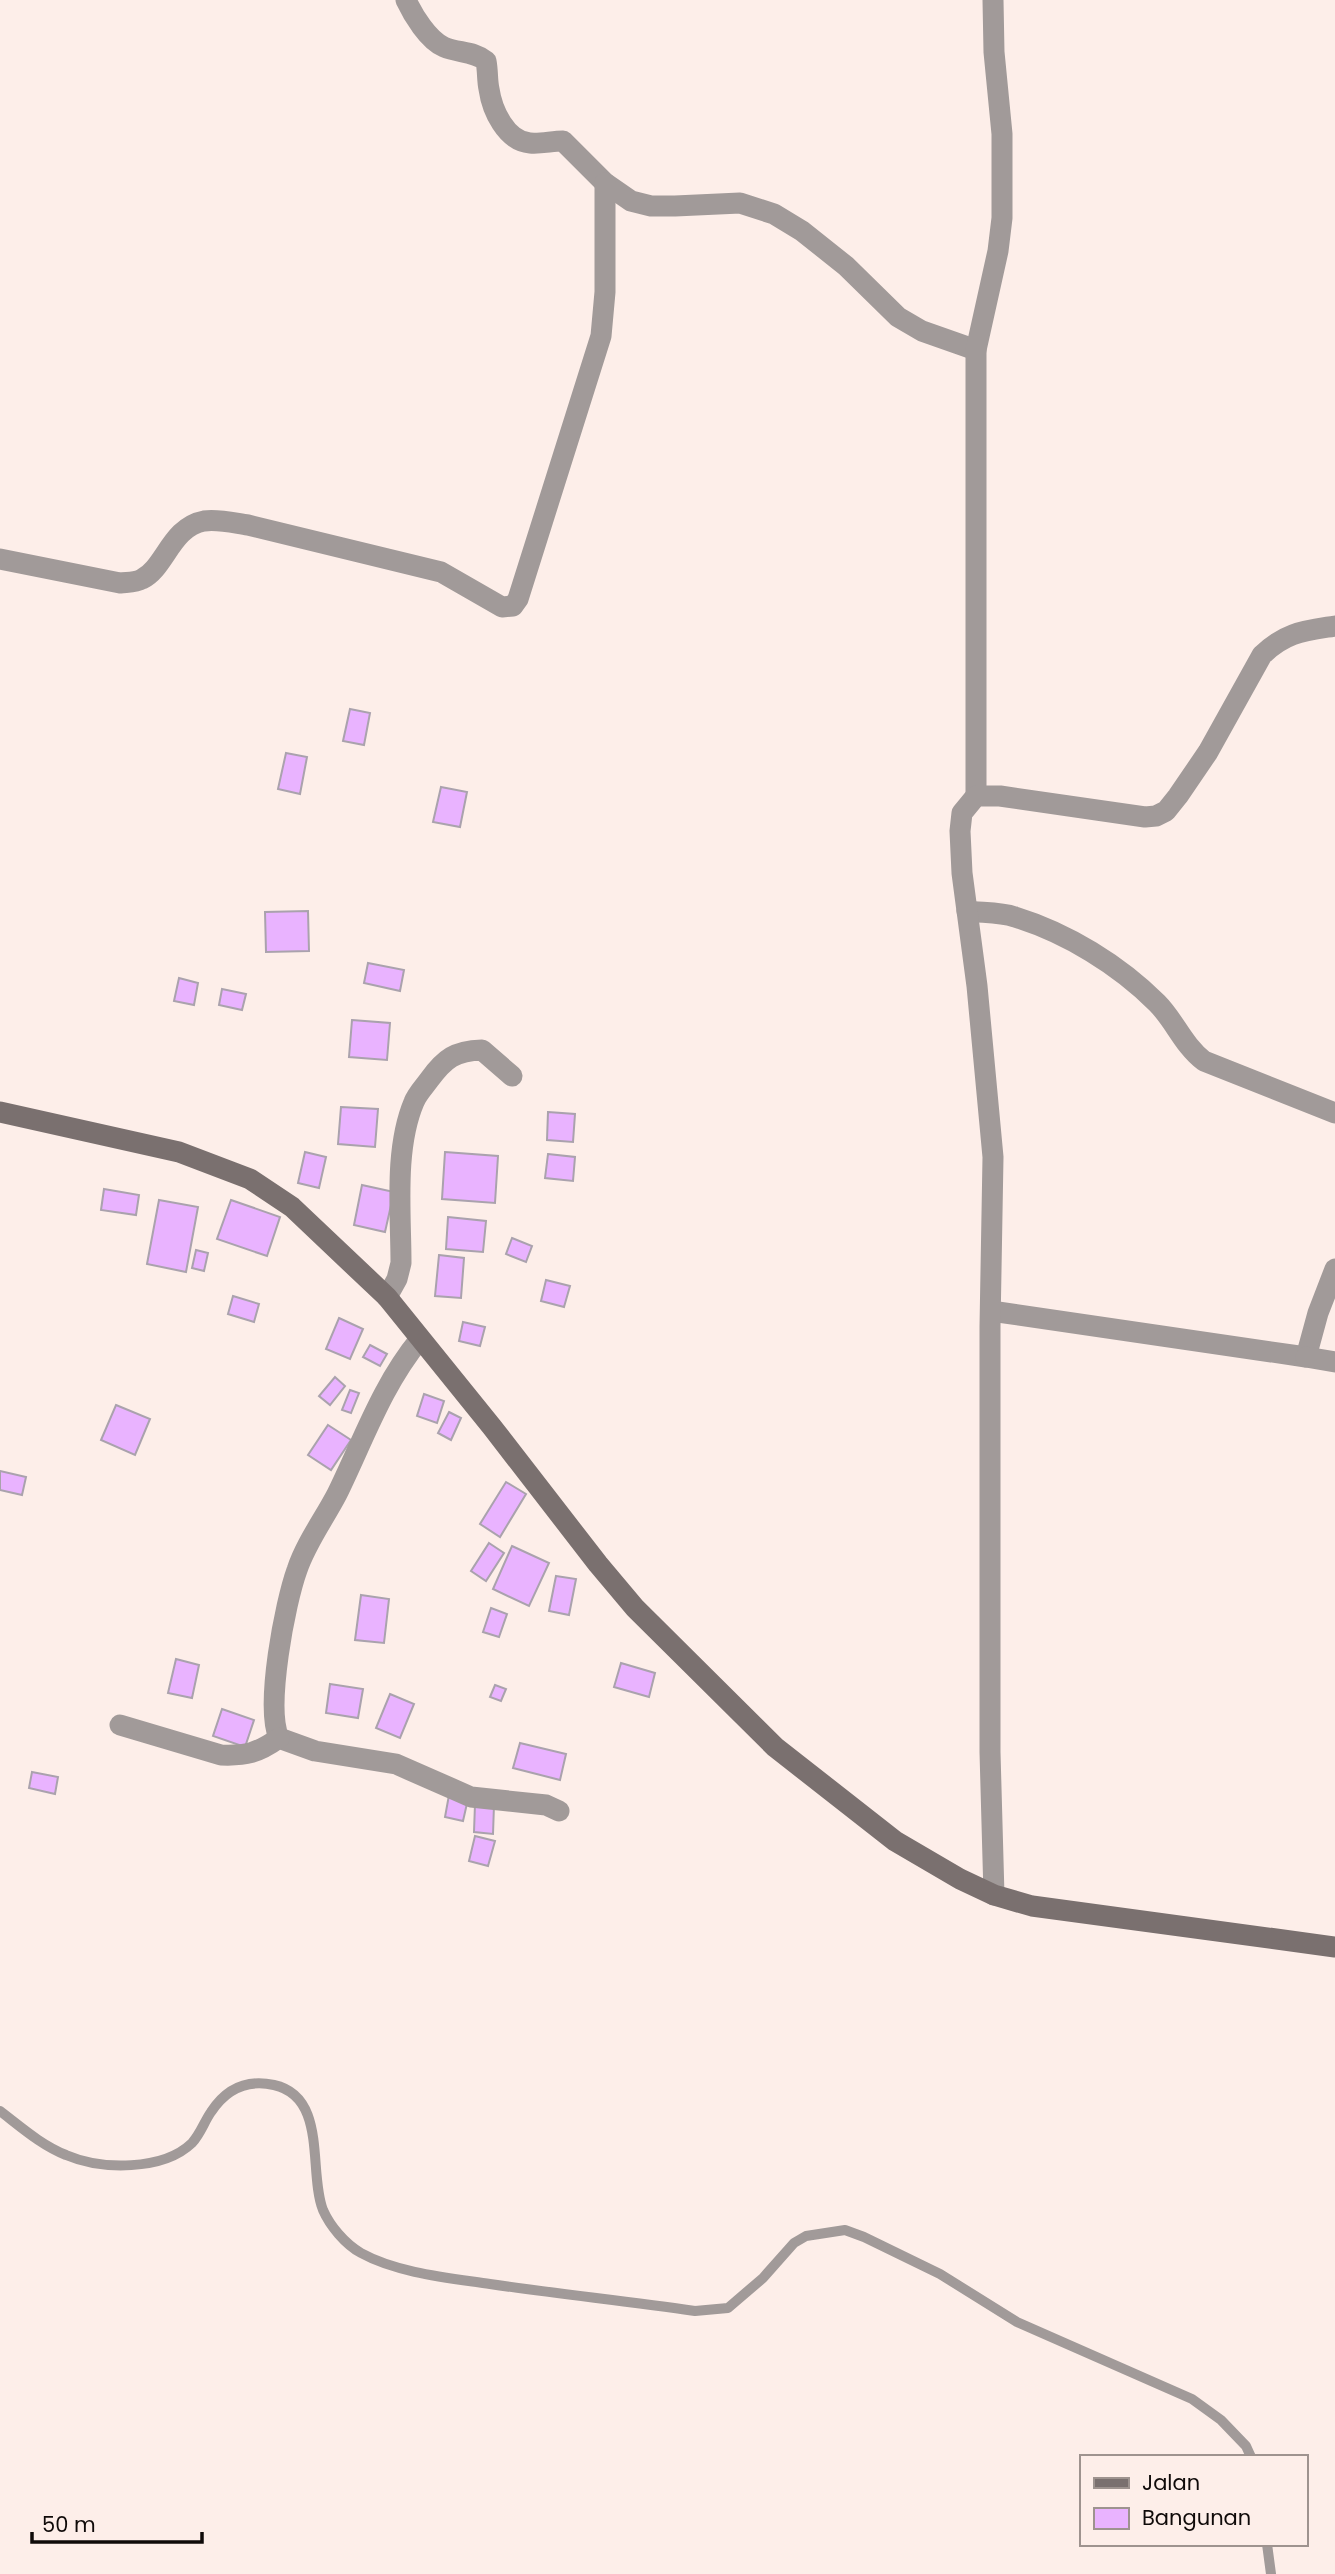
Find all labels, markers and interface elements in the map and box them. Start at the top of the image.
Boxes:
legend [1080,2455,1307,2546]
text: Jalan [1142,2468,1200,2497]
scale bar [32,2500,201,2544]
text: Bangunan [1142,2503,1251,2532]
text: 50 m [42,2510,96,2539]

